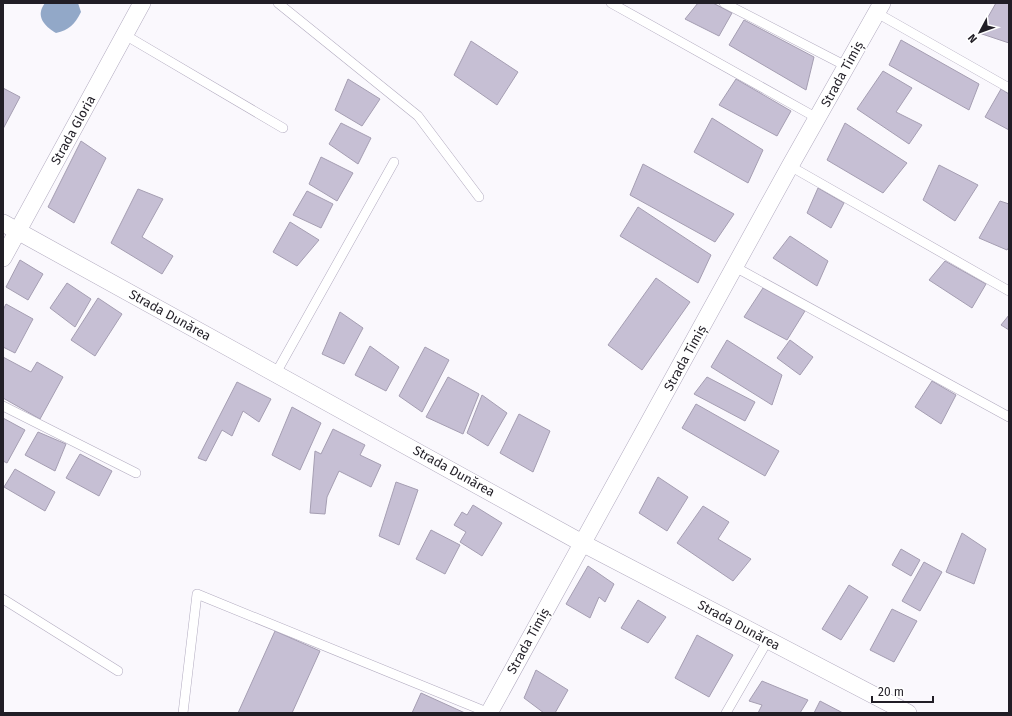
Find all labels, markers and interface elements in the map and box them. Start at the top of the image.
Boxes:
north arrow [960,12,1000,52]
text: N [966,31,980,45]
street label: Strada Timiș [818,38,867,110]
street label: Strada Gloria [48,93,98,167]
street label: Strada Dunărea [127,286,213,344]
street label: Strada Timiș [661,322,710,394]
street label: Strada Dunărea [411,442,497,500]
street label: Strada Dunărea [695,597,783,653]
street label: Strada Timiș [504,605,553,677]
scale bar [872,678,933,704]
text: 20 m [878,685,904,699]

